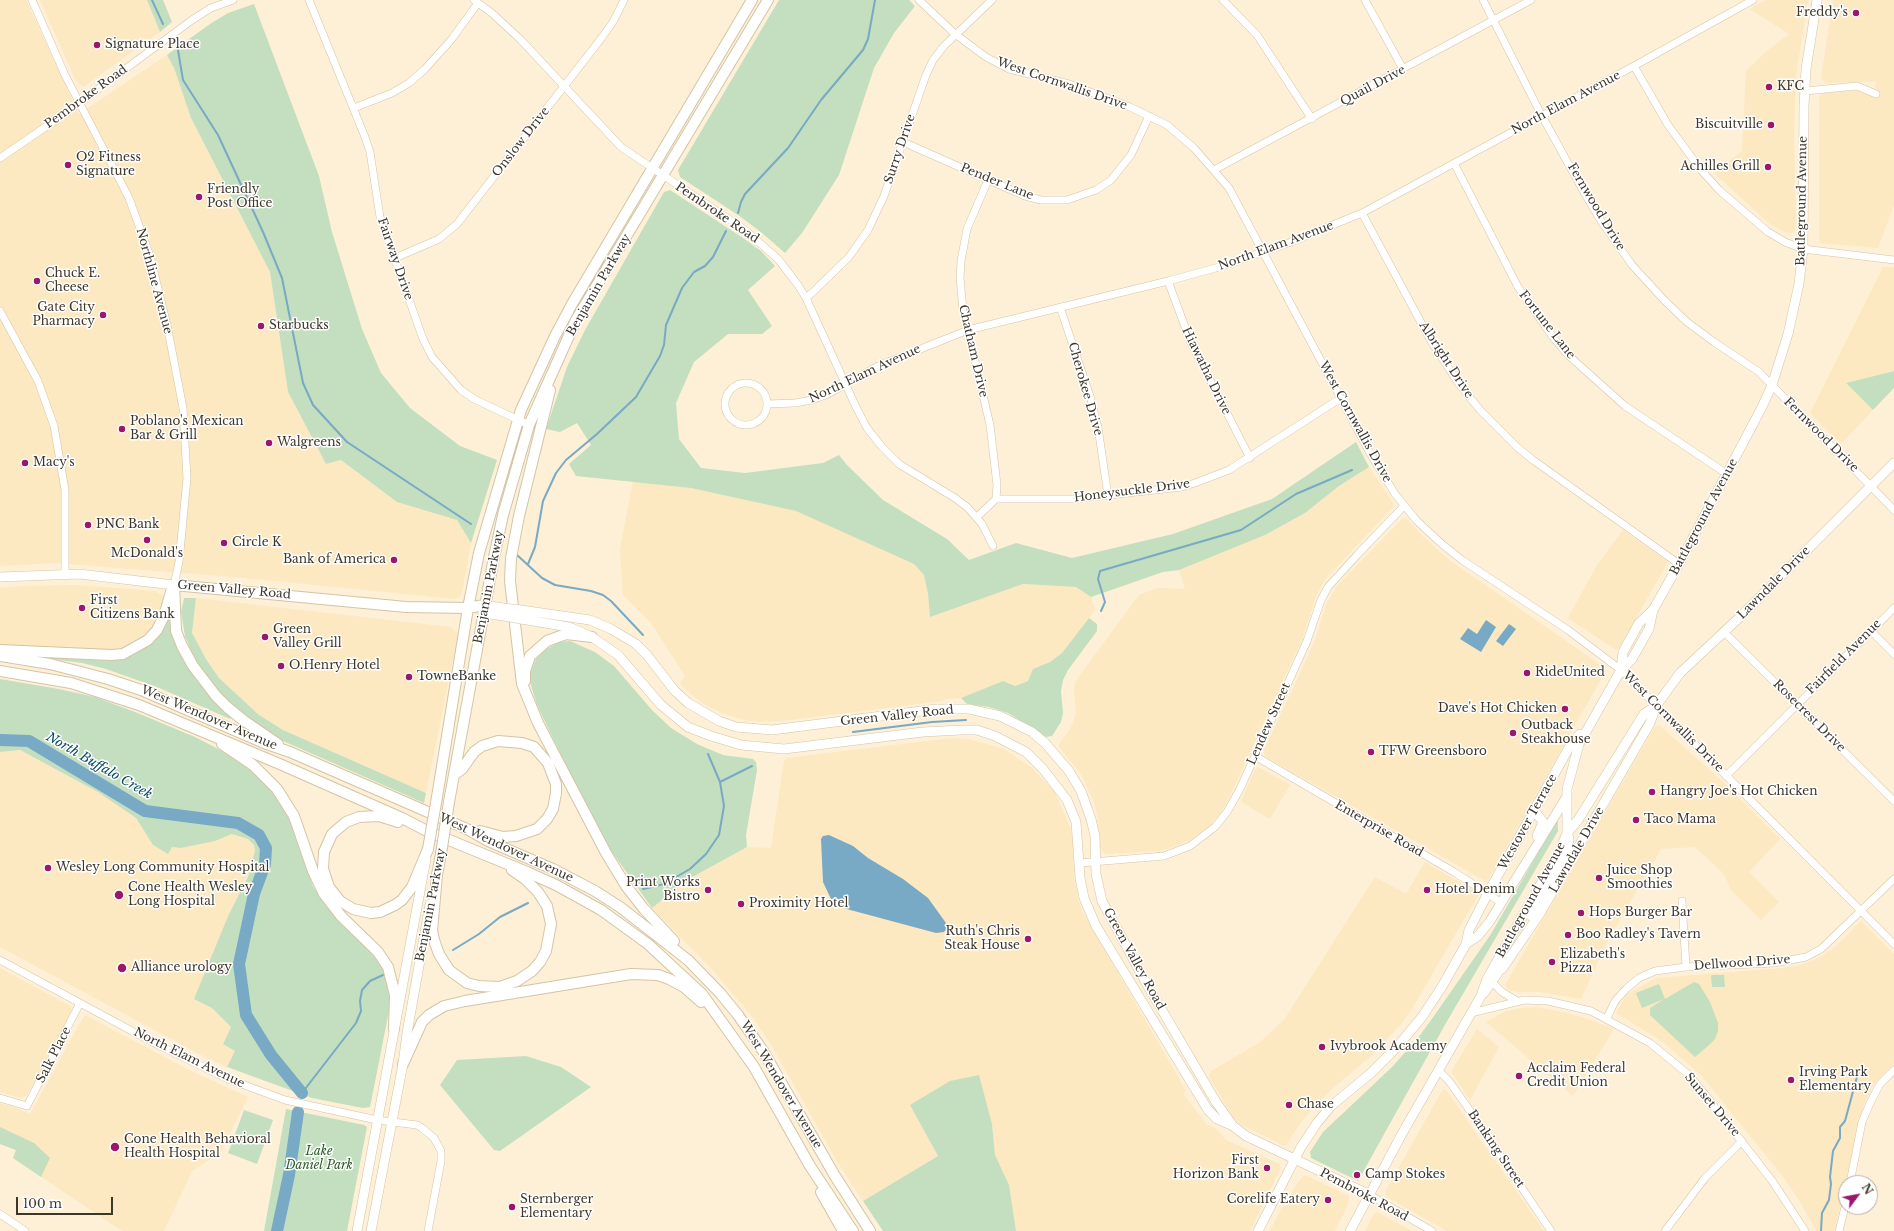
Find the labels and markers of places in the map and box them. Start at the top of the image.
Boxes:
place label: Freddy's [1796,6,1848,20]
marker: Freddy's [1851,8,1861,18]
place label: Signature Place [105,38,200,52]
marker: Signature Place [92,40,102,50]
place label: KFC [1777,80,1804,94]
marker: KFC [1764,82,1774,92]
place label: Biscuitville [1695,118,1763,132]
marker: Biscuitville [1766,120,1776,130]
place label: O2 Fitness Signature [76,151,141,179]
marker: O2 Fitness Signature [63,160,73,170]
place label: Achilles Grill [1681,160,1760,174]
marker: Achilles Grill [1763,162,1773,172]
place label: Friendly Post Office [207,183,272,211]
marker: Friendly Post Office [194,192,204,202]
place label: Chuck E. Cheese [45,267,100,295]
marker: Chuck E. Cheese [32,276,42,286]
place label: Gate City Pharmacy [33,301,95,329]
marker: Gate City Pharmacy [98,310,108,320]
place label: Starbucks [269,319,329,333]
marker: Starbucks [256,321,266,331]
place label: Poblano's Mexican Bar & Grill [130,415,244,443]
marker: Poblano's Mexican Bar & Grill [117,424,127,434]
place label: Walgreens [277,436,341,450]
marker: Walgreens [264,438,274,448]
place label: Macy's [33,456,75,470]
marker: Macy's [20,458,30,468]
place label: PNC Bank [96,518,160,532]
marker: PNC Bank [83,520,93,530]
marker: McDonald's [142,535,152,545]
place label: Circle K [232,536,281,550]
marker: Circle K [219,538,229,548]
place label: McDonald's [111,547,183,561]
place label: Bank of America [283,553,386,567]
marker: Bank of America [389,555,399,565]
place label: First Citizens Bank [90,594,175,622]
marker: First Citizens Bank [77,603,87,613]
place label: Green Valley Grill [273,623,342,651]
marker: Green Valley Grill [260,632,270,642]
place label: O.Henry Hotel [289,659,380,673]
marker: O.Henry Hotel [276,661,286,671]
place label: RideUnited [1535,666,1605,680]
marker: RideUnited [1522,668,1532,678]
place label: TowneBanke [417,670,496,684]
marker: TowneBanke [404,672,414,682]
place label: Dave's Hot Chicken [1438,702,1557,716]
marker: Dave's Hot Chicken [1560,704,1570,714]
place label: Outback Steakhouse [1521,719,1591,747]
marker: Outback Steakhouse [1508,728,1518,738]
place label: TFW Greensboro [1379,745,1487,759]
marker: TFW Greensboro [1366,747,1376,757]
place label: Hangry Joe's Hot Chicken [1660,785,1817,799]
marker: Hangry Joe's Hot Chicken [1647,787,1657,797]
place label: Taco Mama [1644,813,1716,827]
marker: Taco Mama [1631,815,1641,825]
place label: Wesley Long Community Hospital [56,861,269,875]
marker: Wesley Long Community Hospital [43,863,53,873]
place label: Juice Shop Smoothies [1607,864,1673,892]
marker: Juice Shop Smoothies [1594,873,1604,883]
place label: Print Works Bistro [626,876,700,904]
place label: Cone Health Wesley Long Hospital [128,881,252,909]
place label: Hotel Denim [1435,883,1515,897]
marker: Print Works Bistro [703,885,713,895]
marker: Hotel Denim [1422,885,1432,895]
marker: Cone Health Wesley Long Hospital [113,889,125,901]
place label: Proximity Hotel [749,897,848,911]
marker: Proximity Hotel [736,899,746,909]
place label: Hops Burger Bar [1589,906,1692,920]
marker: Hops Burger Bar [1576,908,1586,918]
place label: Ruth's Chris Steak House [944,925,1020,953]
place label: Boo Radley's Tavern [1576,928,1701,942]
marker: Boo Radley's Tavern [1563,930,1573,940]
marker: Ruth's Chris Steak House [1023,934,1033,944]
place label: Elizabeth's Pizza [1560,948,1625,976]
marker: Elizabeth's Pizza [1547,957,1557,967]
place label: Alliance urology [131,961,232,975]
marker: Alliance urology [116,962,128,974]
place label: Ivybrook Academy [1330,1040,1447,1054]
marker: Ivybrook Academy [1317,1042,1327,1052]
place label: Acclaim Federal Credit Union [1527,1062,1626,1090]
place label: Irving Park Elementary [1799,1066,1871,1094]
marker: Acclaim Federal Credit Union [1514,1071,1524,1081]
marker: Irving Park Elementary [1786,1075,1796,1085]
place label: Chase [1297,1098,1334,1112]
marker: Chase [1284,1100,1294,1110]
place label: Cone Health Behavioral Health Hospital [124,1133,271,1161]
marker: Cone Health Behavioral Health Hospital [109,1141,121,1153]
place label: First Horizon Bank [1173,1154,1259,1182]
marker: First Horizon Bank [1262,1163,1272,1173]
place label: Camp Stokes [1365,1168,1445,1182]
marker: Camp Stokes [1352,1170,1362,1180]
place label: Sternberger Elementary [520,1193,593,1221]
place label: Corelife Eatery [1227,1193,1320,1207]
marker: Corelife Eatery [1323,1195,1333,1205]
marker: Sternberger Elementary [507,1202,517,1212]

